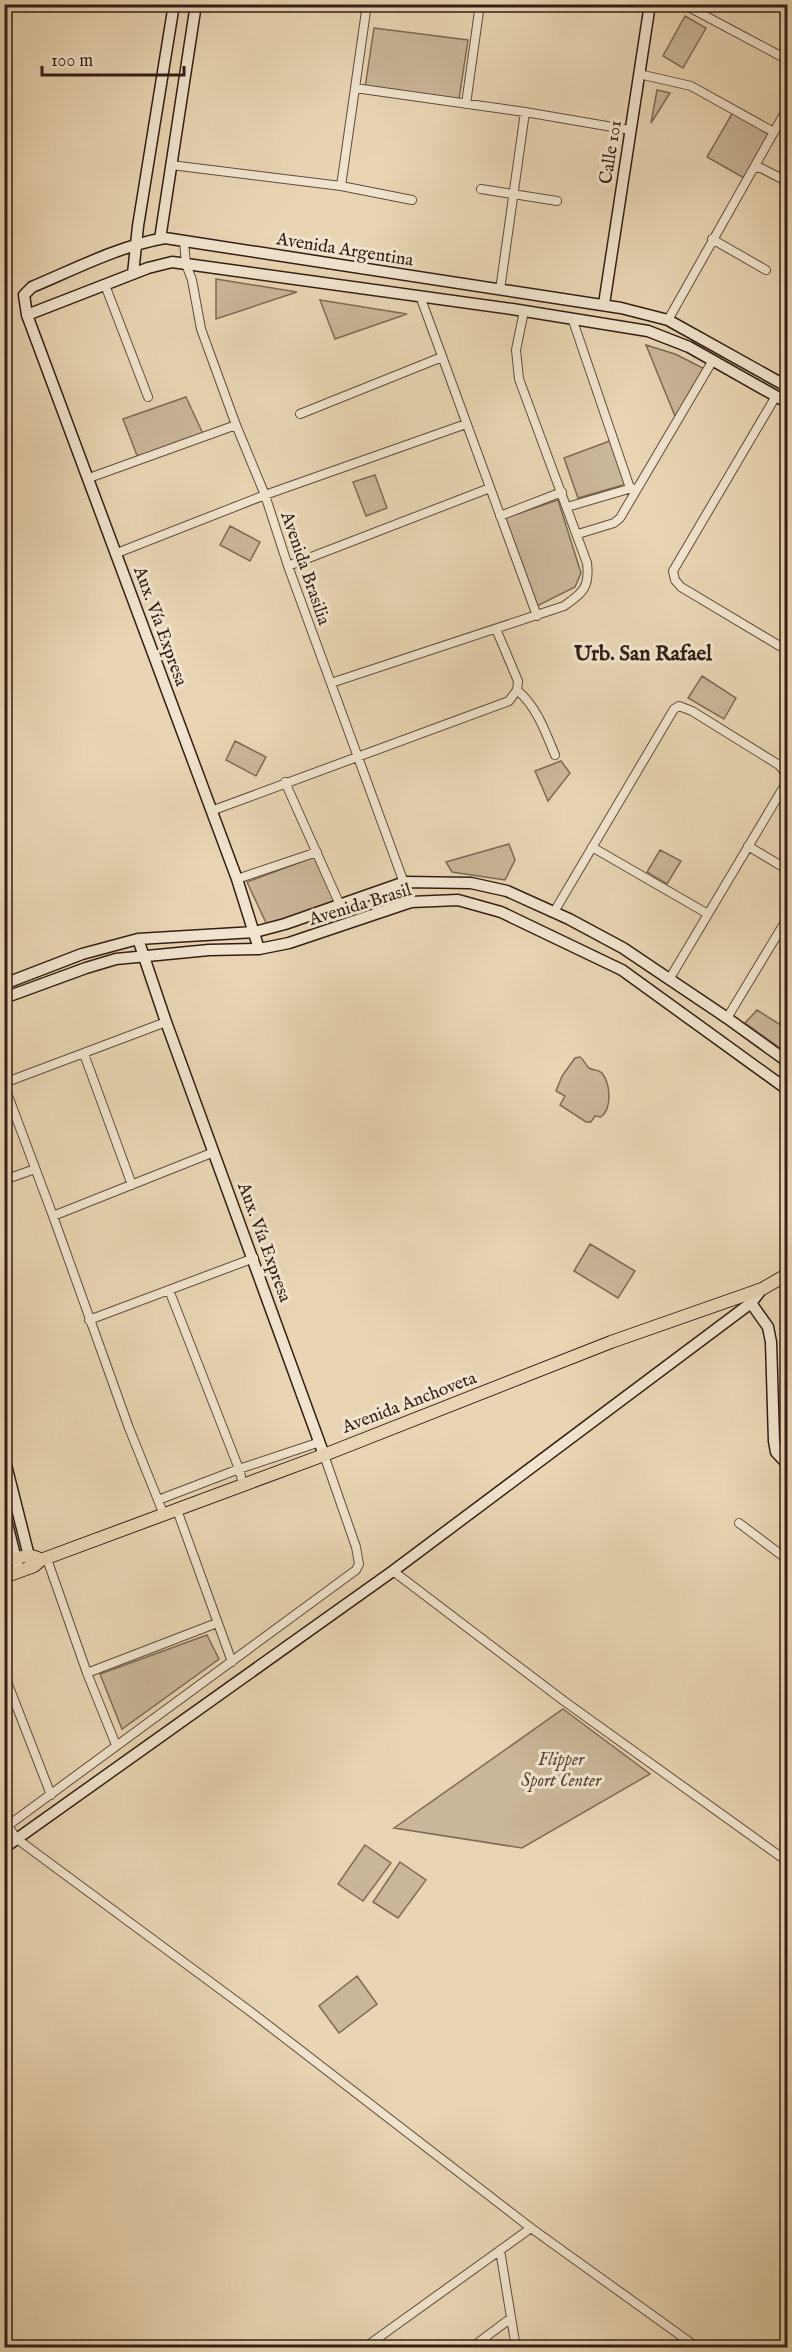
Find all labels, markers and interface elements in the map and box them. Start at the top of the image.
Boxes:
scale bar [42,39,184,77]
text: 100 m [51,50,93,73]
street label: Calle 101 [595,118,628,186]
street label: Avenida Argentina [274,228,415,273]
street label: Avenida Brasilia [274,508,335,628]
street label: Aux. Vía Expresa [127,563,192,690]
district label: Urb. San Rafael [573,641,713,668]
street label: Avenida Brasil [305,879,415,932]
street label: Aux. Vía Expresa [231,1179,296,1306]
street label: Avenida Anchoveta [338,1367,480,1440]
park label: Flipper Sport Center [521,1749,602,1793]

